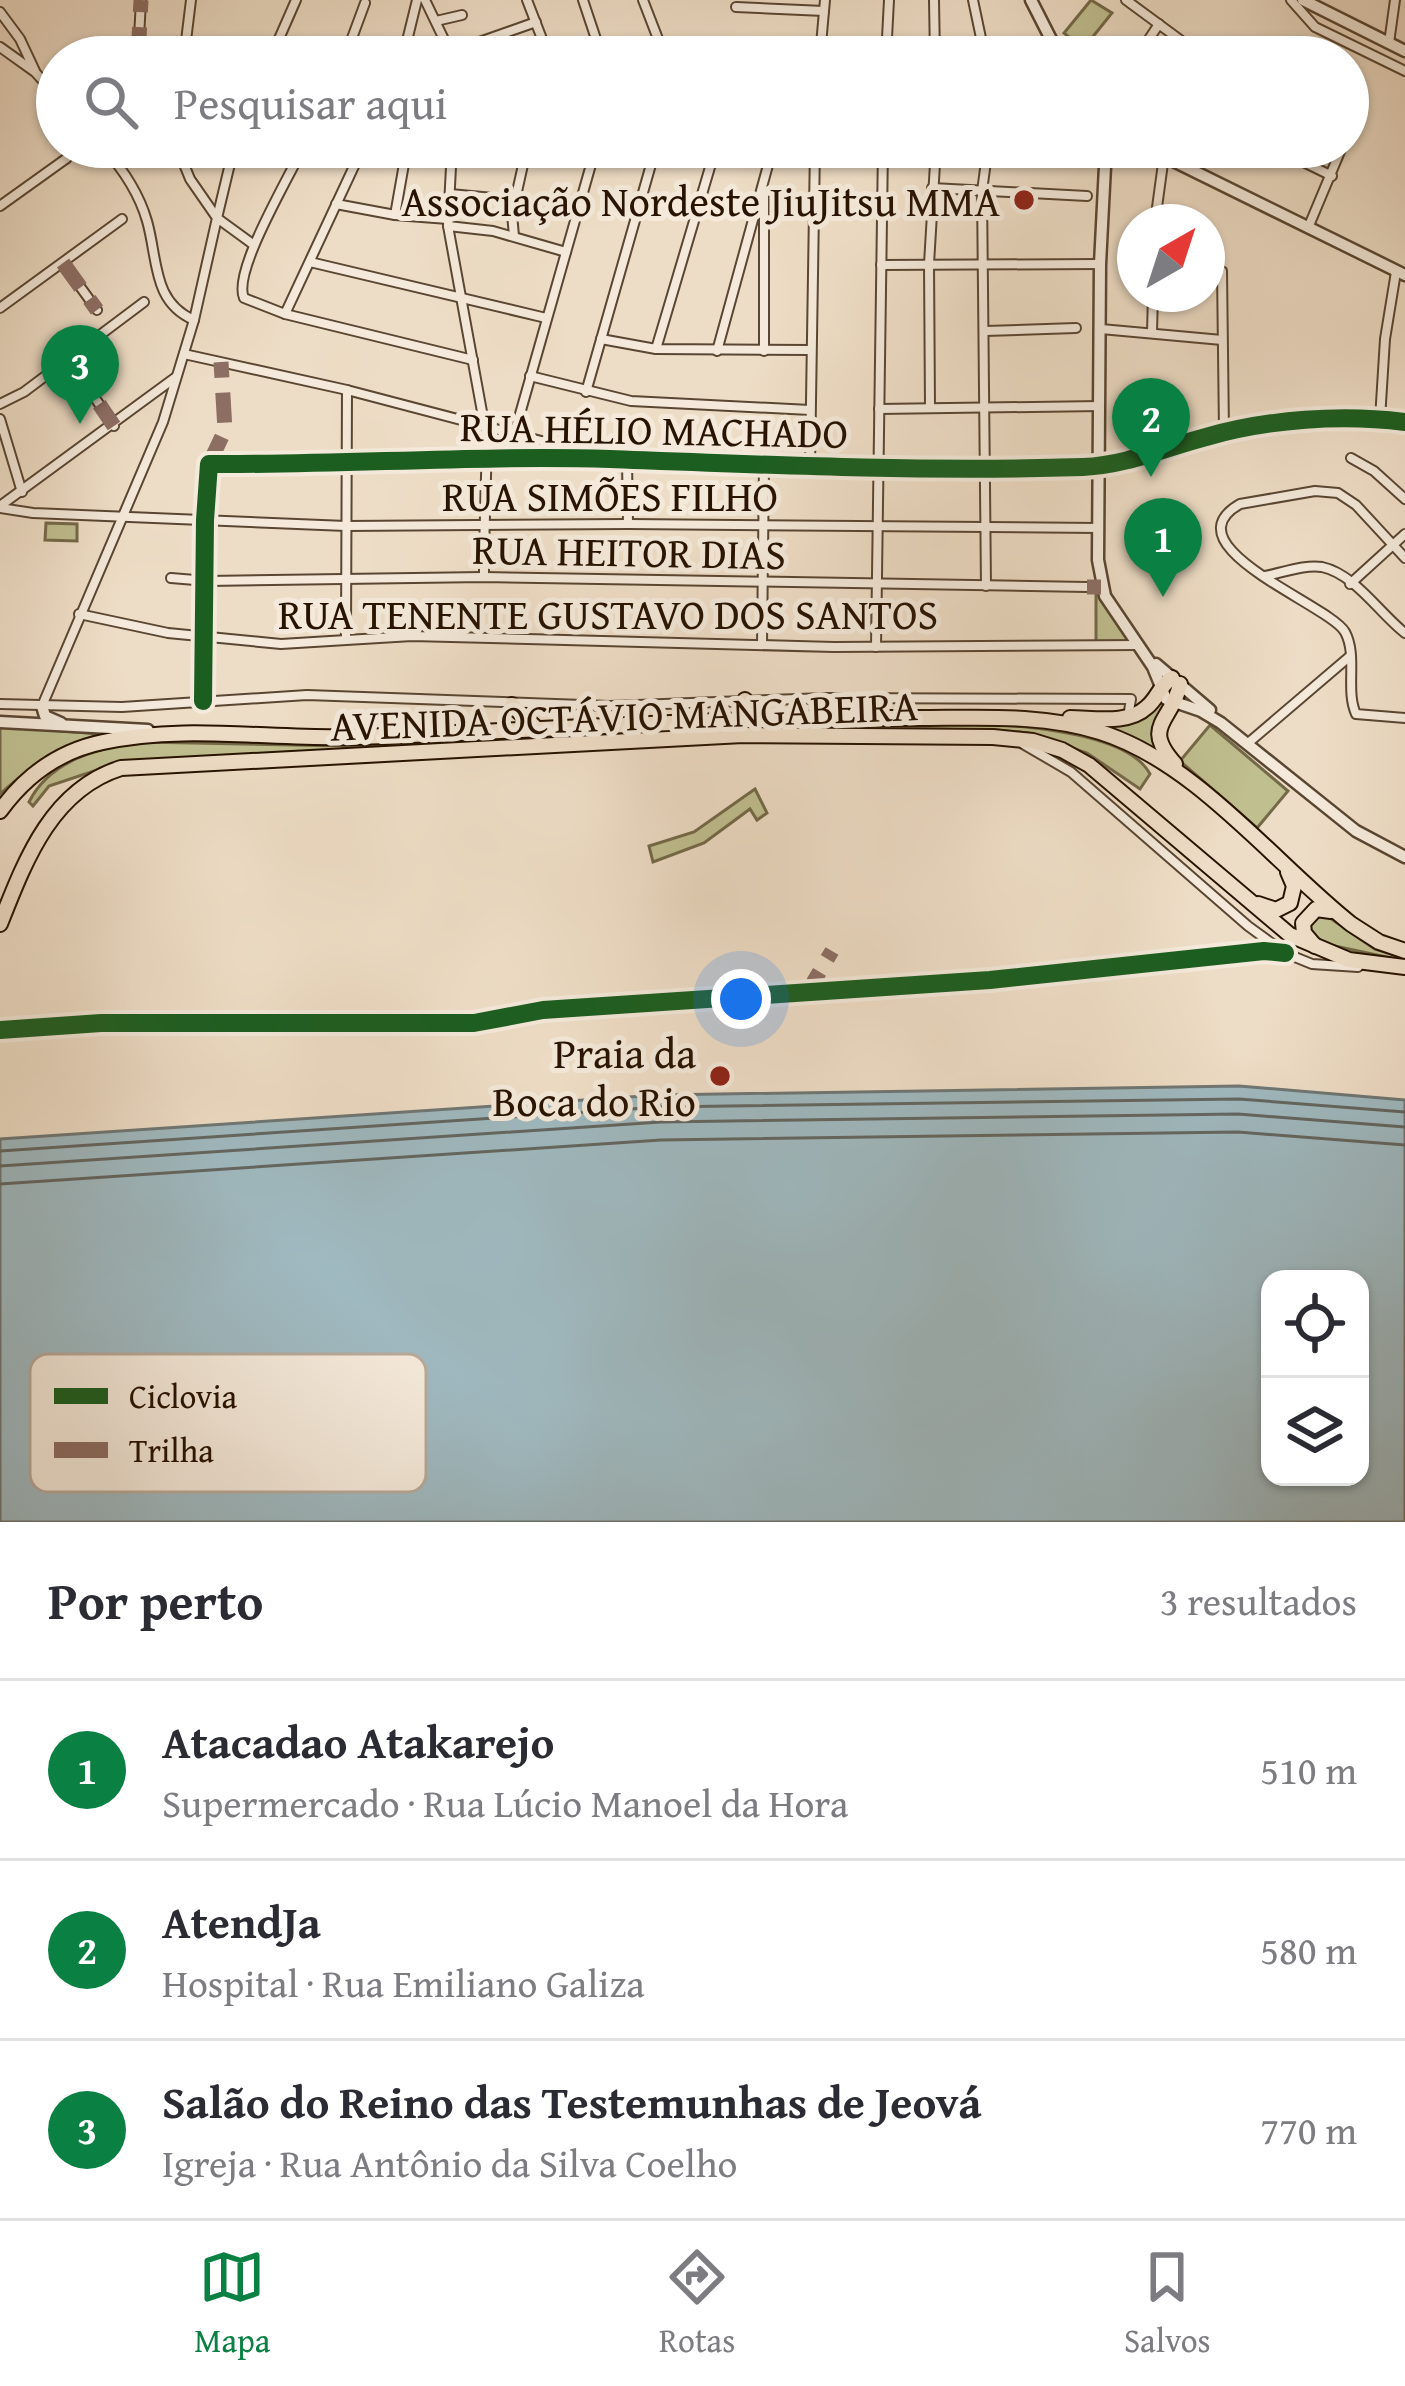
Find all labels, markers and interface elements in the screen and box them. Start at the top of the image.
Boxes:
search box [36,36,1369,168]
icon: search [78,69,144,135]
text: Pesquisar aqui [174,70,447,135]
place label: Associação Nordeste JiuJitsu MMA [401,170,1001,231]
marker: Associação Nordeste JiuJitsu MMA [1011,187,1037,213]
north arrow [1117,204,1225,312]
pin: 3 [41,325,119,424]
pin: 2 [1112,378,1190,477]
street label: RUA HÉLIO MACHADO [459,395,849,463]
street label: RUA SIMÕES FILHO [442,465,778,526]
pin: 1 [1124,498,1202,597]
street label: RUA HEITOR DIAS [472,518,786,584]
street label: RUA TENENTE GUSTAVO DOS SANTOS [278,583,938,644]
street label: AVENIDA OCTÁVIO MANGABEIRA [329,674,919,756]
your location [711,969,771,1029]
place label: Praia da Boca do Rio [493,1022,696,1131]
marker: Praia da Boca do Rio [707,1063,733,1089]
map controls [1261,1270,1369,1486]
button: locate [1261,1270,1369,1378]
legend [30,1354,426,1492]
text: Ciclovia [129,1372,237,1420]
button: layers [1261,1378,1369,1486]
text: Trilha [129,1426,214,1474]
text: Por perto [48,1563,263,1638]
text: 3 resultados [1160,1572,1357,1629]
text: Atacadao Atakarejo [162,1709,554,1774]
text: 1 [77,1741,97,1798]
text: 510 m [1260,1741,1357,1798]
text: Supermercado · Rua Lúcio Manoel da Hora [162,1774,848,1831]
text: AtendJa [162,1889,321,1954]
text: 2 [77,1921,97,1978]
text: 580 m [1260,1921,1357,1978]
text: Hospital · Rua Emiliano Galiza [162,1954,645,2011]
text: Salão do Reino das Testemunhas de Jeová [162,2069,982,2134]
text: 3 [77,2101,97,2158]
text: 770 m [1260,2101,1357,2158]
text: Igreja · Rua Antônio da Silva Coelho [162,2134,737,2191]
tab: Mapa [194,2244,270,2364]
tab: Rotas [659,2244,735,2364]
tab: Salvos [1124,2244,1211,2364]

